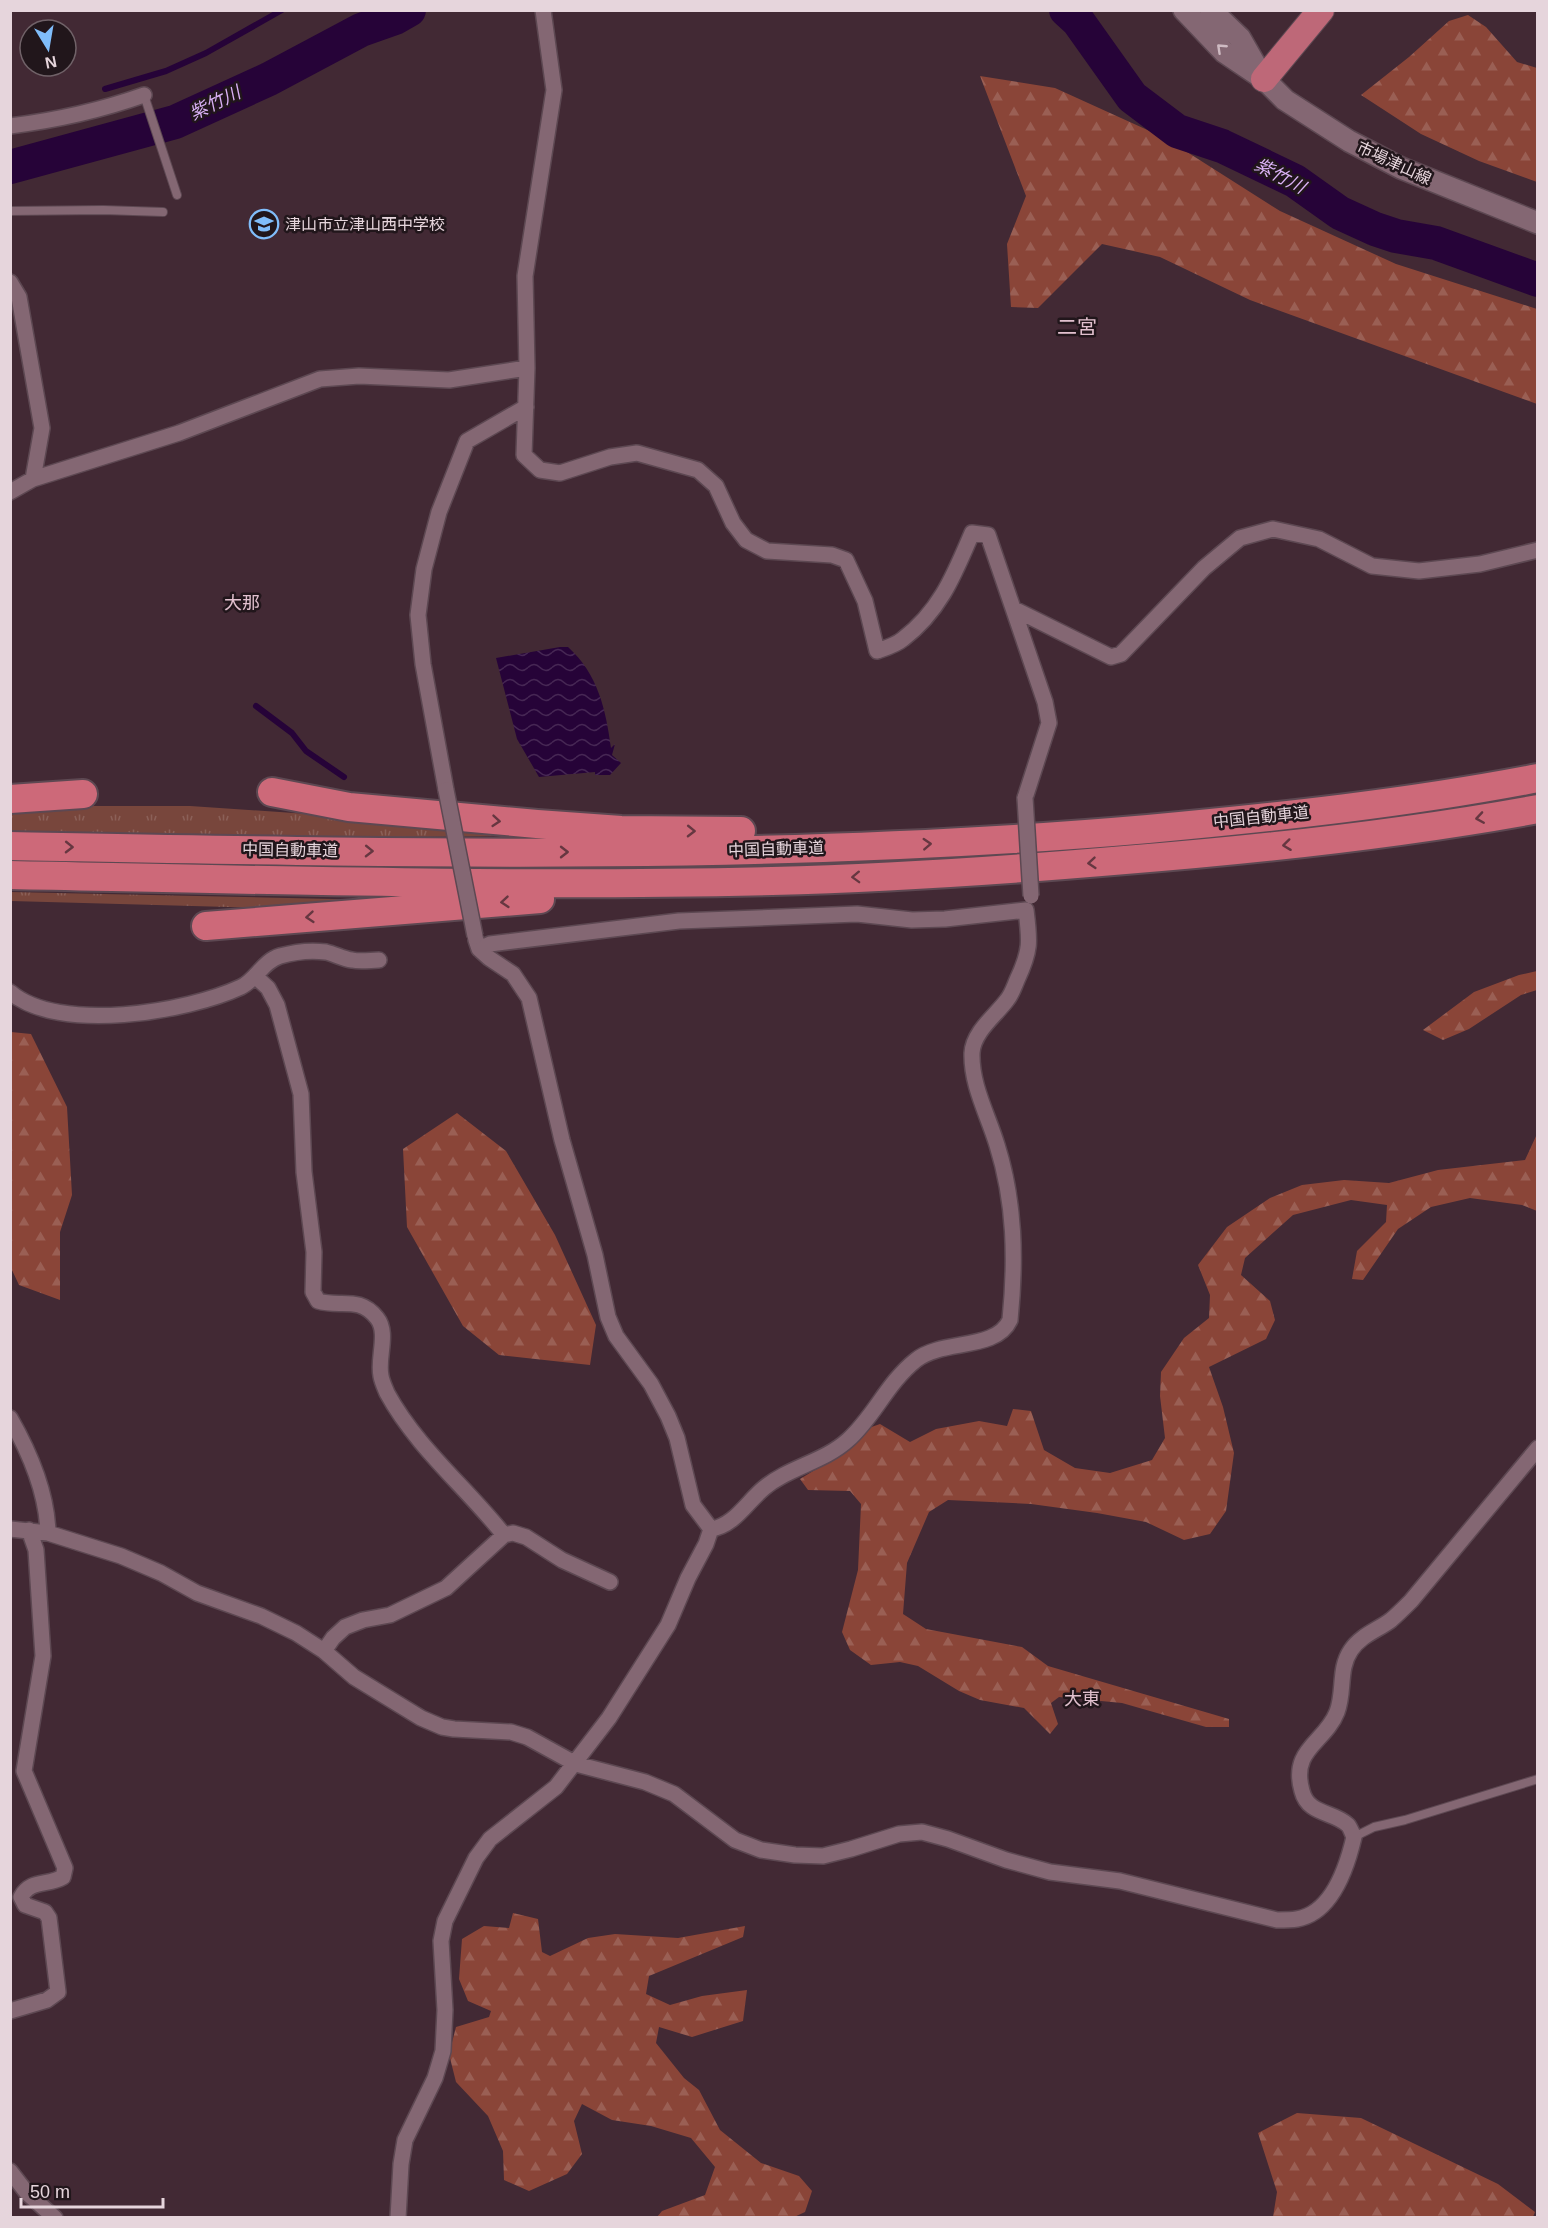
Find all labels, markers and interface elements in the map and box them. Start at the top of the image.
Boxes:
north arrow [18,18,78,78]
one-way arrow [1217,44,1227,55]
text: N [43,53,58,72]
water label: 紫竹川 [186,81,245,124]
street label: 市場津山線 [1354,138,1434,188]
water label: 紫竹川 [1251,154,1310,198]
school or university icon: 津山市立津山西中学校 [248,208,280,240]
place label: 津山市立津山西中学校 [285,216,445,233]
district label: 二宮 [1057,316,1097,338]
district label: 大那 [224,593,260,613]
street label: 中国自動車道 [1212,804,1310,830]
one-way arrow [1475,812,1484,824]
one-way arrow [492,814,501,827]
one-way arrow [686,825,695,837]
one-way arrow [922,838,931,851]
one-way arrow [1282,838,1291,850]
street label: 中国自動車道 [728,839,824,859]
one-way arrow [64,841,73,853]
street label: 中国自動車道 [242,841,338,859]
one-way arrow [364,845,373,857]
one-way arrow [559,846,568,858]
one-way arrow [1088,856,1097,869]
one-way arrow [851,871,860,884]
one-way arrow [500,895,509,908]
one-way arrow [306,911,315,924]
district label: 大東 [1064,1689,1100,1709]
scale bar [21,2171,164,2209]
text: 50 m [30,2182,70,2202]

